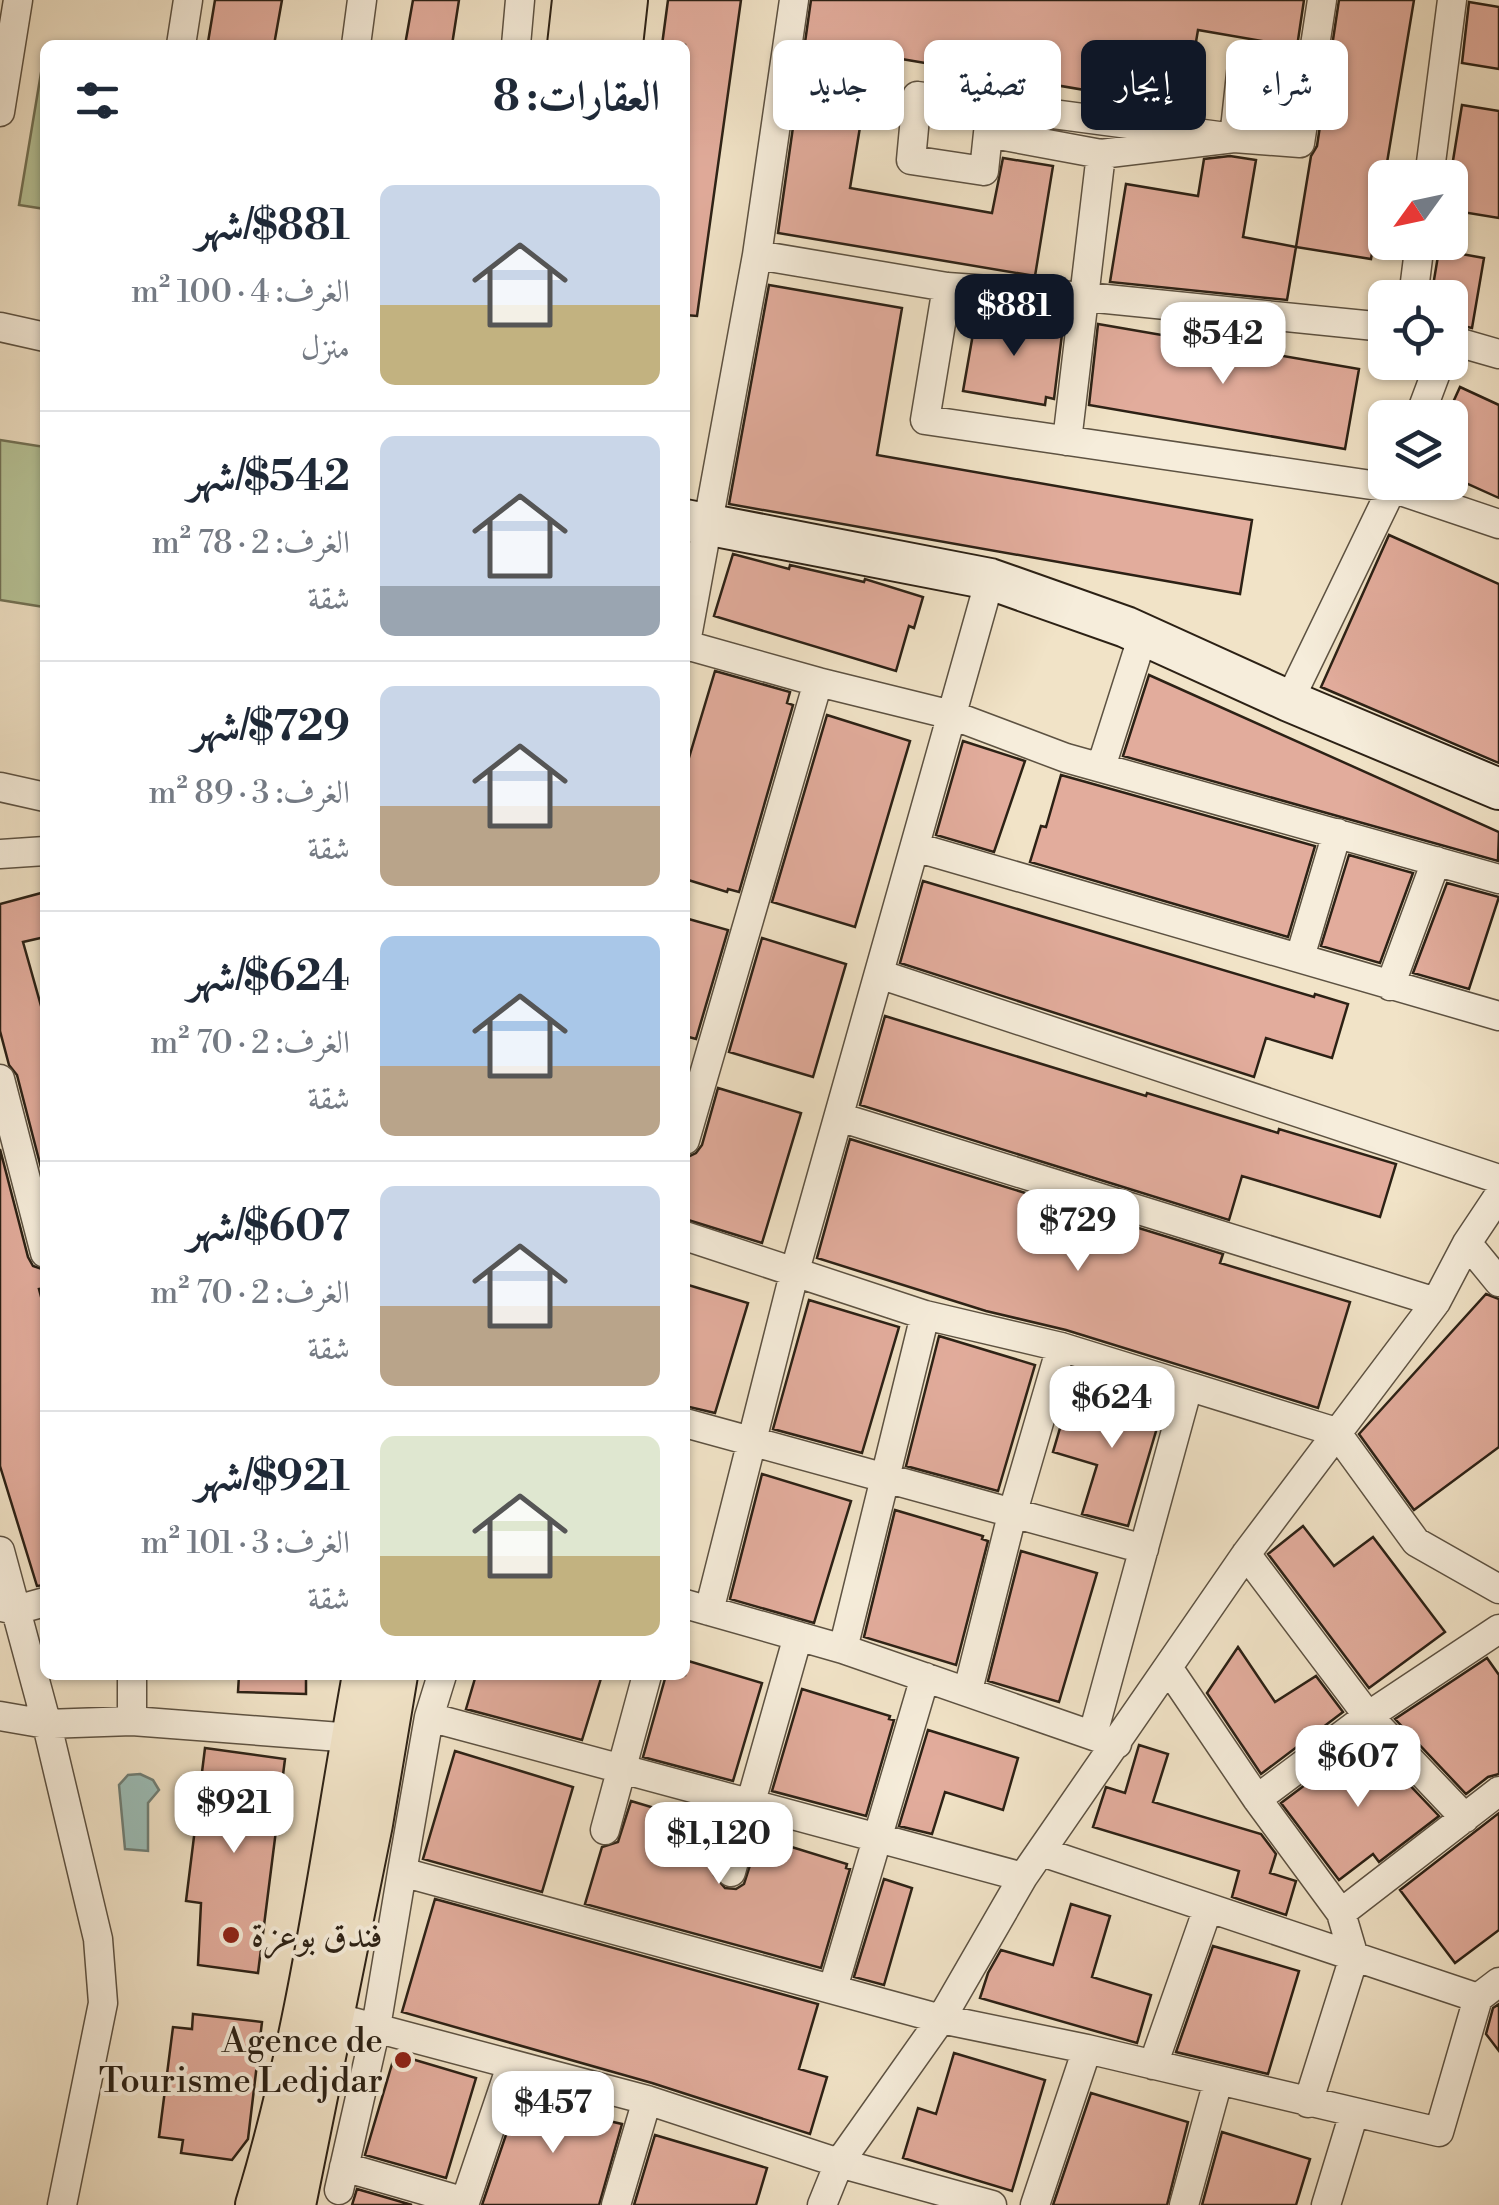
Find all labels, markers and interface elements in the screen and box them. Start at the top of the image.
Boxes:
chip: جديد [773,40,904,130]
chip: تصفية [924,40,1061,130]
chip: إيجار [1081,40,1206,130]
chip: شراء [1226,40,1348,130]
text: العقارات: 8 [493,71,660,124]
icon: filters [70,73,125,128]
north arrow [1368,160,1468,260]
map controls [1368,160,1468,500]
text: $881/شهر [196,200,350,253]
icon: home [460,225,580,345]
text: الغرف: 4 · 100 m² [131,272,350,312]
pin: $881 [955,274,1073,359]
button: locate [1368,280,1468,380]
text: $881 [977,286,1051,326]
pin: $542 [1164,302,1282,387]
text: $542 [1183,314,1263,354]
text: منزل [301,328,350,368]
button: layers [1368,400,1468,500]
text: $542/شهر [188,451,350,504]
icon: home [460,476,580,596]
text: الغرف: 2 · 78 m² [152,523,350,563]
text: شقة [308,579,350,619]
text: $729/شهر [192,701,350,754]
icon: home [460,726,580,846]
text: الغرف: 3 · 89 m² [148,773,350,813]
text: شقة [308,829,350,869]
text: $624/شهر [188,951,350,1004]
icon: home [460,976,580,1096]
text: الغرف: 2 · 70 m² [150,1023,350,1063]
text: شقة [308,1079,350,1119]
pin: $729 [1019,1189,1137,1274]
text: $607/شهر [187,1201,350,1254]
text: $729 [1039,1201,1117,1241]
icon: home [460,1226,580,1346]
text: الغرف: 2 · 70 m² [150,1273,350,1313]
text: شقة [308,1329,350,1369]
pin: $624 [1053,1366,1171,1451]
text: $624 [1072,1378,1152,1418]
text: $921/شهر [196,1451,350,1504]
icon: home [460,1476,580,1596]
text: الغرف: 3 · 101 m² [141,1523,350,1563]
text: شقة [308,1579,350,1619]
pin: $607 [1299,1725,1417,1810]
text: $607 [1317,1737,1399,1777]
pin: $921 [175,1771,293,1856]
text: $921 [197,1783,271,1823]
pin: $1,120 [638,1802,800,1887]
text: $1,120 [667,1814,771,1854]
place label: فندق بوعزة [251,1915,383,1959]
marker: فندق بوعزة [220,1924,242,1946]
place label: Agence de Tourisme Ledjdar [99,2020,383,2103]
marker: Agence de Tourisme Ledjdar [392,2049,414,2071]
pin: $457 [494,2071,612,2156]
text: $457 [514,2083,592,2123]

